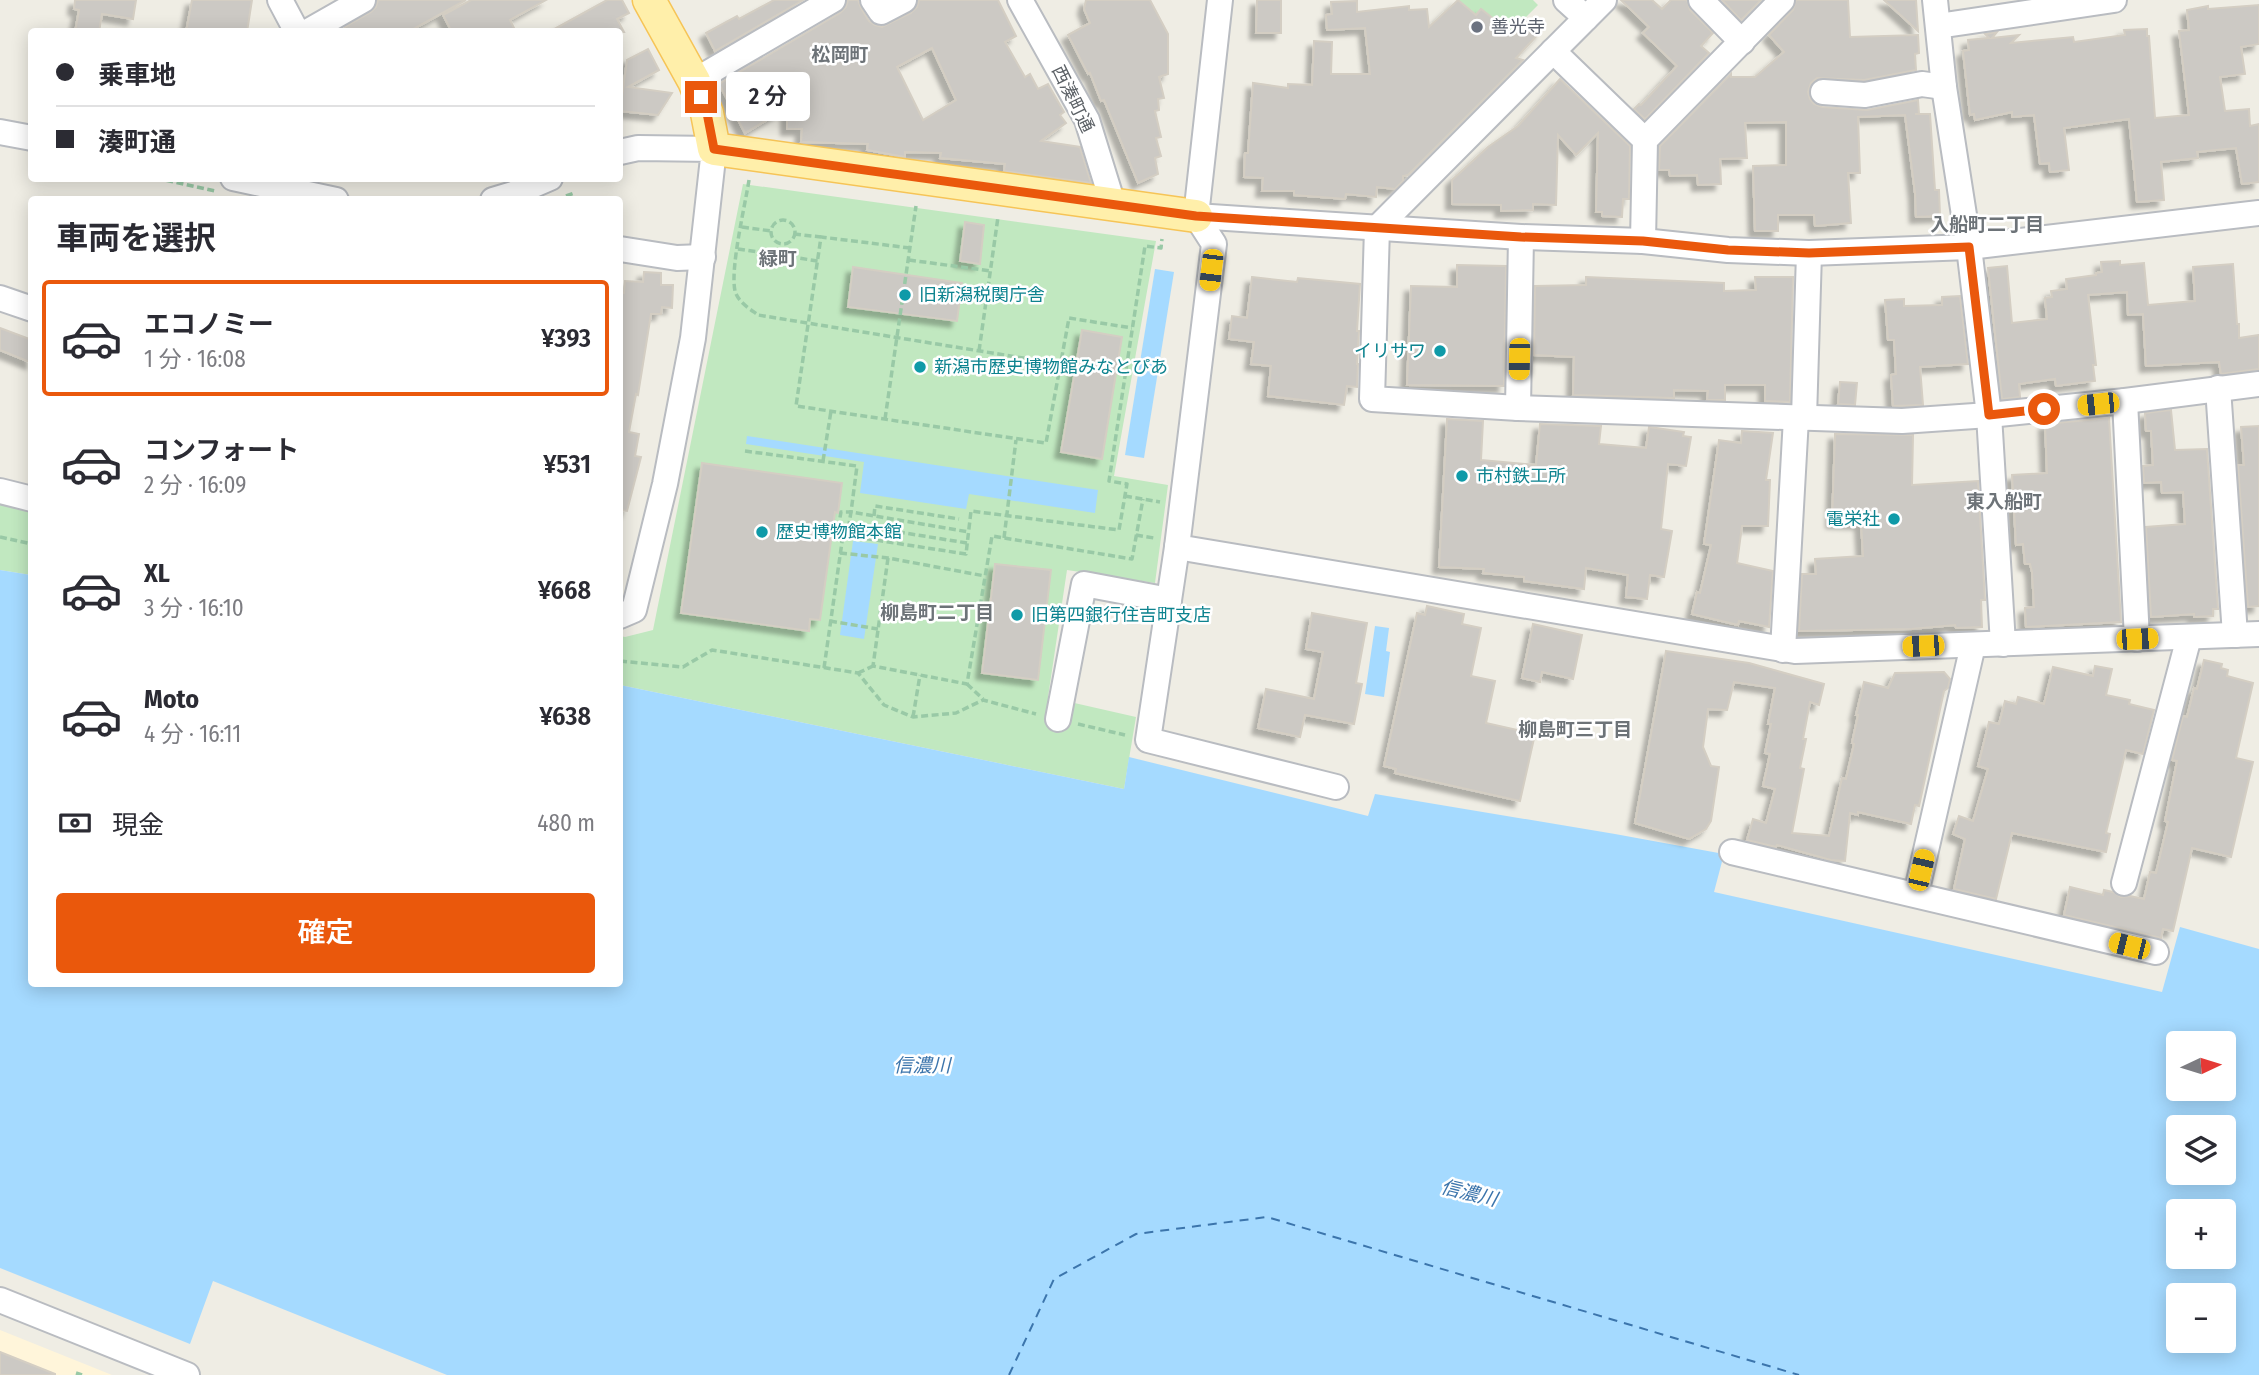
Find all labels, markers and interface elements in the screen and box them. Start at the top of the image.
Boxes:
place label: 善光寺 [1491,16,1545,38]
marker: 善光寺 [1469,19,1485,35]
district label: 松岡町 [811,43,869,66]
text: 乗車地 [98,60,176,91]
street label: 西湊町通 [1047,62,1099,136]
callout: 2 分 [726,72,810,122]
route end [685,81,717,113]
text: 2 分 [749,82,787,110]
text: 湊町通 [98,127,176,158]
district label: 入船町二丁目 [1930,213,2044,236]
text: 車両を選択 [56,219,216,257]
district label: 緑町 [759,247,797,270]
car [1199,248,1224,292]
place label: 旧新潟税関庁舎 [919,284,1045,306]
marker: 旧新潟税関庁舎 [897,287,913,303]
icon: car [60,307,123,370]
text: エコノミー [144,309,274,340]
text: ¥393 [541,323,591,354]
car [1509,338,1530,380]
place label: イリサワ [1354,340,1426,362]
marker: イリサワ [1432,343,1448,359]
text: 1 分 · 16:08 [144,345,246,373]
place label: 新潟市歴史博物館みなとぴあ [934,356,1168,378]
marker: 新潟市歴史博物館みなとぴあ [912,359,928,375]
car [2077,391,2120,417]
route start [2028,393,2060,425]
icon: car [60,433,123,496]
text: コンフォート [144,435,299,466]
text: ¥531 [543,449,591,480]
place label: 市村鉄工所 [1476,465,1566,487]
marker: 市村鉄工所 [1454,468,1470,484]
text: 2 分 · 16:09 [144,471,246,499]
district label: 東入船町 [1966,490,2042,513]
place label: 電栄社 [1826,508,1880,530]
marker: 電栄社 [1886,511,1902,527]
place label: 歴史博物館本館 [776,521,902,543]
marker: 歴史博物館本館 [754,524,770,540]
text: XL [144,558,170,589]
icon: car [60,559,123,622]
text: ¥668 [538,575,591,606]
text: 3 分 · 16:10 [144,594,244,622]
district label: 柳島町二丁目 [880,601,994,624]
place label: 旧第四銀行住吉町支店 [1031,604,1211,626]
marker: 旧第四銀行住吉町支店 [1009,607,1025,623]
car [2116,628,2159,650]
car [1902,635,1945,657]
text: Moto [144,684,199,715]
icon: car [60,685,123,748]
text: ¥638 [540,701,591,732]
district label: 柳島町三丁目 [1518,718,1632,741]
text: 4 分 · 16:11 [144,720,241,748]
icon: cash [56,804,94,842]
text: 480 m [537,809,595,837]
text: 現金 [112,810,164,841]
car [1907,847,1936,893]
button: 確定 [56,893,595,973]
car [2107,931,2152,961]
north arrow [2166,1031,2236,1101]
map controls [2166,1031,2236,1353]
water label: 信濃川 [893,1054,952,1077]
button: layers [2166,1115,2236,1185]
water label: 信濃川 [1439,1175,1501,1212]
button: + [2166,1199,2236,1269]
button: − [2166,1283,2236,1353]

